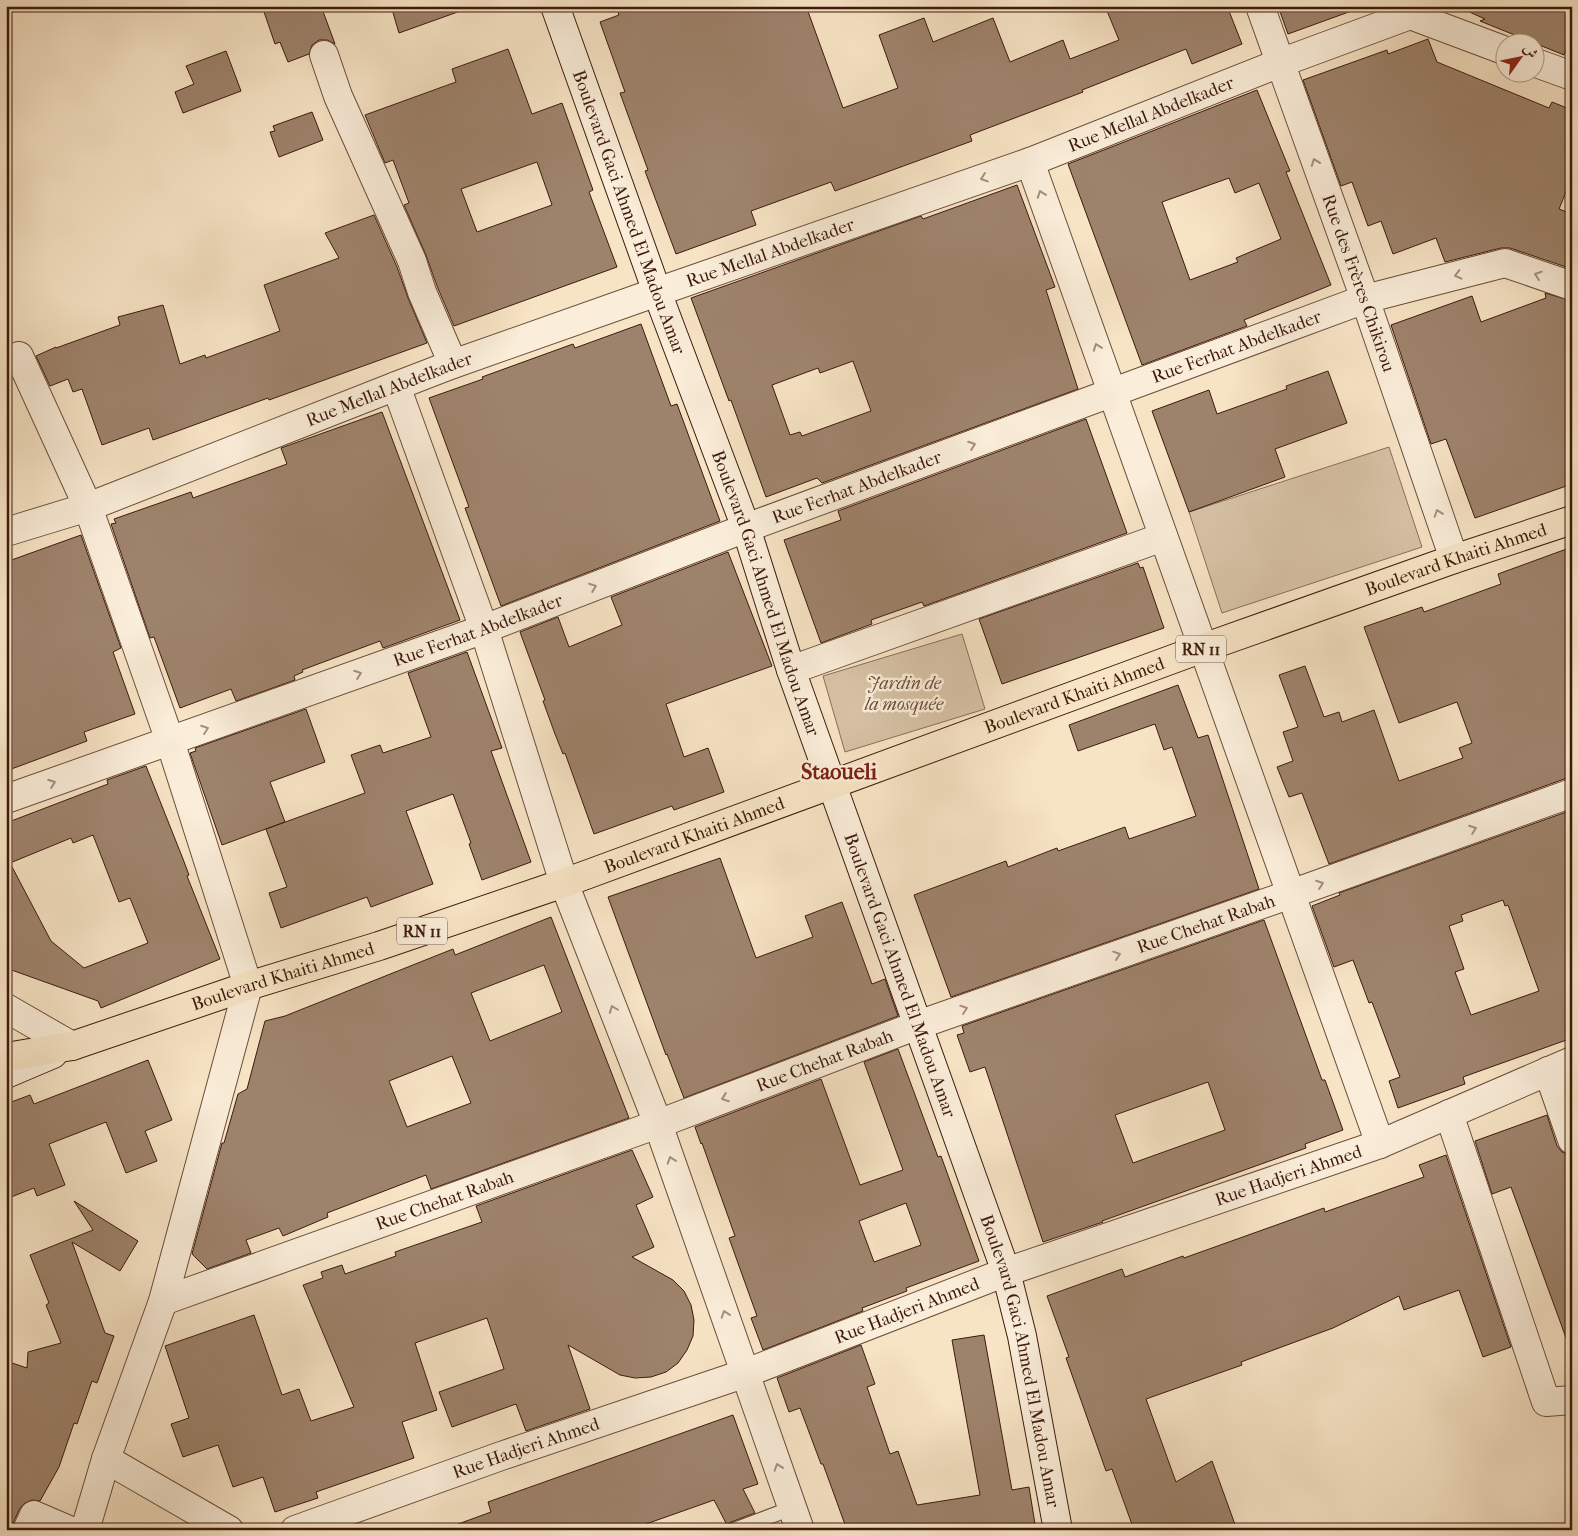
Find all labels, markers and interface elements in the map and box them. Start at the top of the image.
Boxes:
north arrow [1496,32,1546,82]
text: ش [1520,41,1541,62]
street label: Boulevard Gaci Ahmed El Madou Amar [568,67,690,358]
street label: Rue Mellal Abdelkader [1065,72,1237,157]
one-way arrow [1311,158,1321,166]
one-way arrow [980,172,988,182]
one-way arrow [1037,190,1047,199]
street label: Rue des Frères Chikirou [1317,191,1399,375]
street label: Rue Mellal Abdelkader [684,214,858,292]
one-way arrow [1454,270,1462,280]
one-way arrow [1535,271,1543,281]
street label: Rue Ferhat Abdelkader [1149,306,1325,388]
one-way arrow [1093,343,1103,352]
street label: Rue Mellal Abdelkader [303,348,475,431]
one-way arrow [967,441,976,451]
street label: Rue Ferhat Abdelkader [769,447,945,528]
street label: Boulevard Gaci Ahmed El Madou Amar [707,448,824,739]
one-way arrow [1434,510,1444,518]
street label: Boulevard Khaiti Ahmed [1362,519,1550,601]
one-way arrow [588,583,597,593]
street label: Rue Ferhat Abdelkader [390,590,566,671]
road number: RN 11 [1176,636,1226,662]
street label: Boulevard Khaiti Ahmed [981,653,1168,739]
one-way arrow [354,670,362,680]
park label: Jardin de la mosquée [864,673,944,715]
one-way arrow [201,725,209,735]
district label: Staoueli [801,759,878,785]
one-way arrow [47,779,56,789]
street label: Boulevard Khaiti Ahmed [601,793,788,878]
one-way arrow [1468,825,1477,835]
street label: Boulevard Gaci Ahmed El Madou Amar [839,830,960,1121]
one-way arrow [1315,880,1324,890]
street label: Rue Chehat Rabah [1134,890,1278,958]
road number: RN 11 [397,918,447,944]
street label: Boulevard Khaiti Ahmed [189,938,377,1015]
one-way arrow [1113,951,1121,961]
one-way arrow [609,1005,619,1013]
one-way arrow [959,1005,968,1015]
street label: Rue Chehat Rabah [753,1025,896,1097]
one-way arrow [721,1092,730,1102]
street label: Rue Hadjeri Ahmed [1212,1141,1365,1211]
one-way arrow [667,1157,677,1165]
street label: Rue Chehat Rabah [373,1167,516,1235]
street label: Boulevard Gaci Ahmed El Madou Amar [975,1212,1064,1510]
street label: Rue Hadjeri Ahmed [831,1273,983,1349]
one-way arrow [721,1310,731,1318]
street label: Rue Hadjeri Ahmed [450,1413,602,1484]
one-way arrow [774,1463,784,1472]

